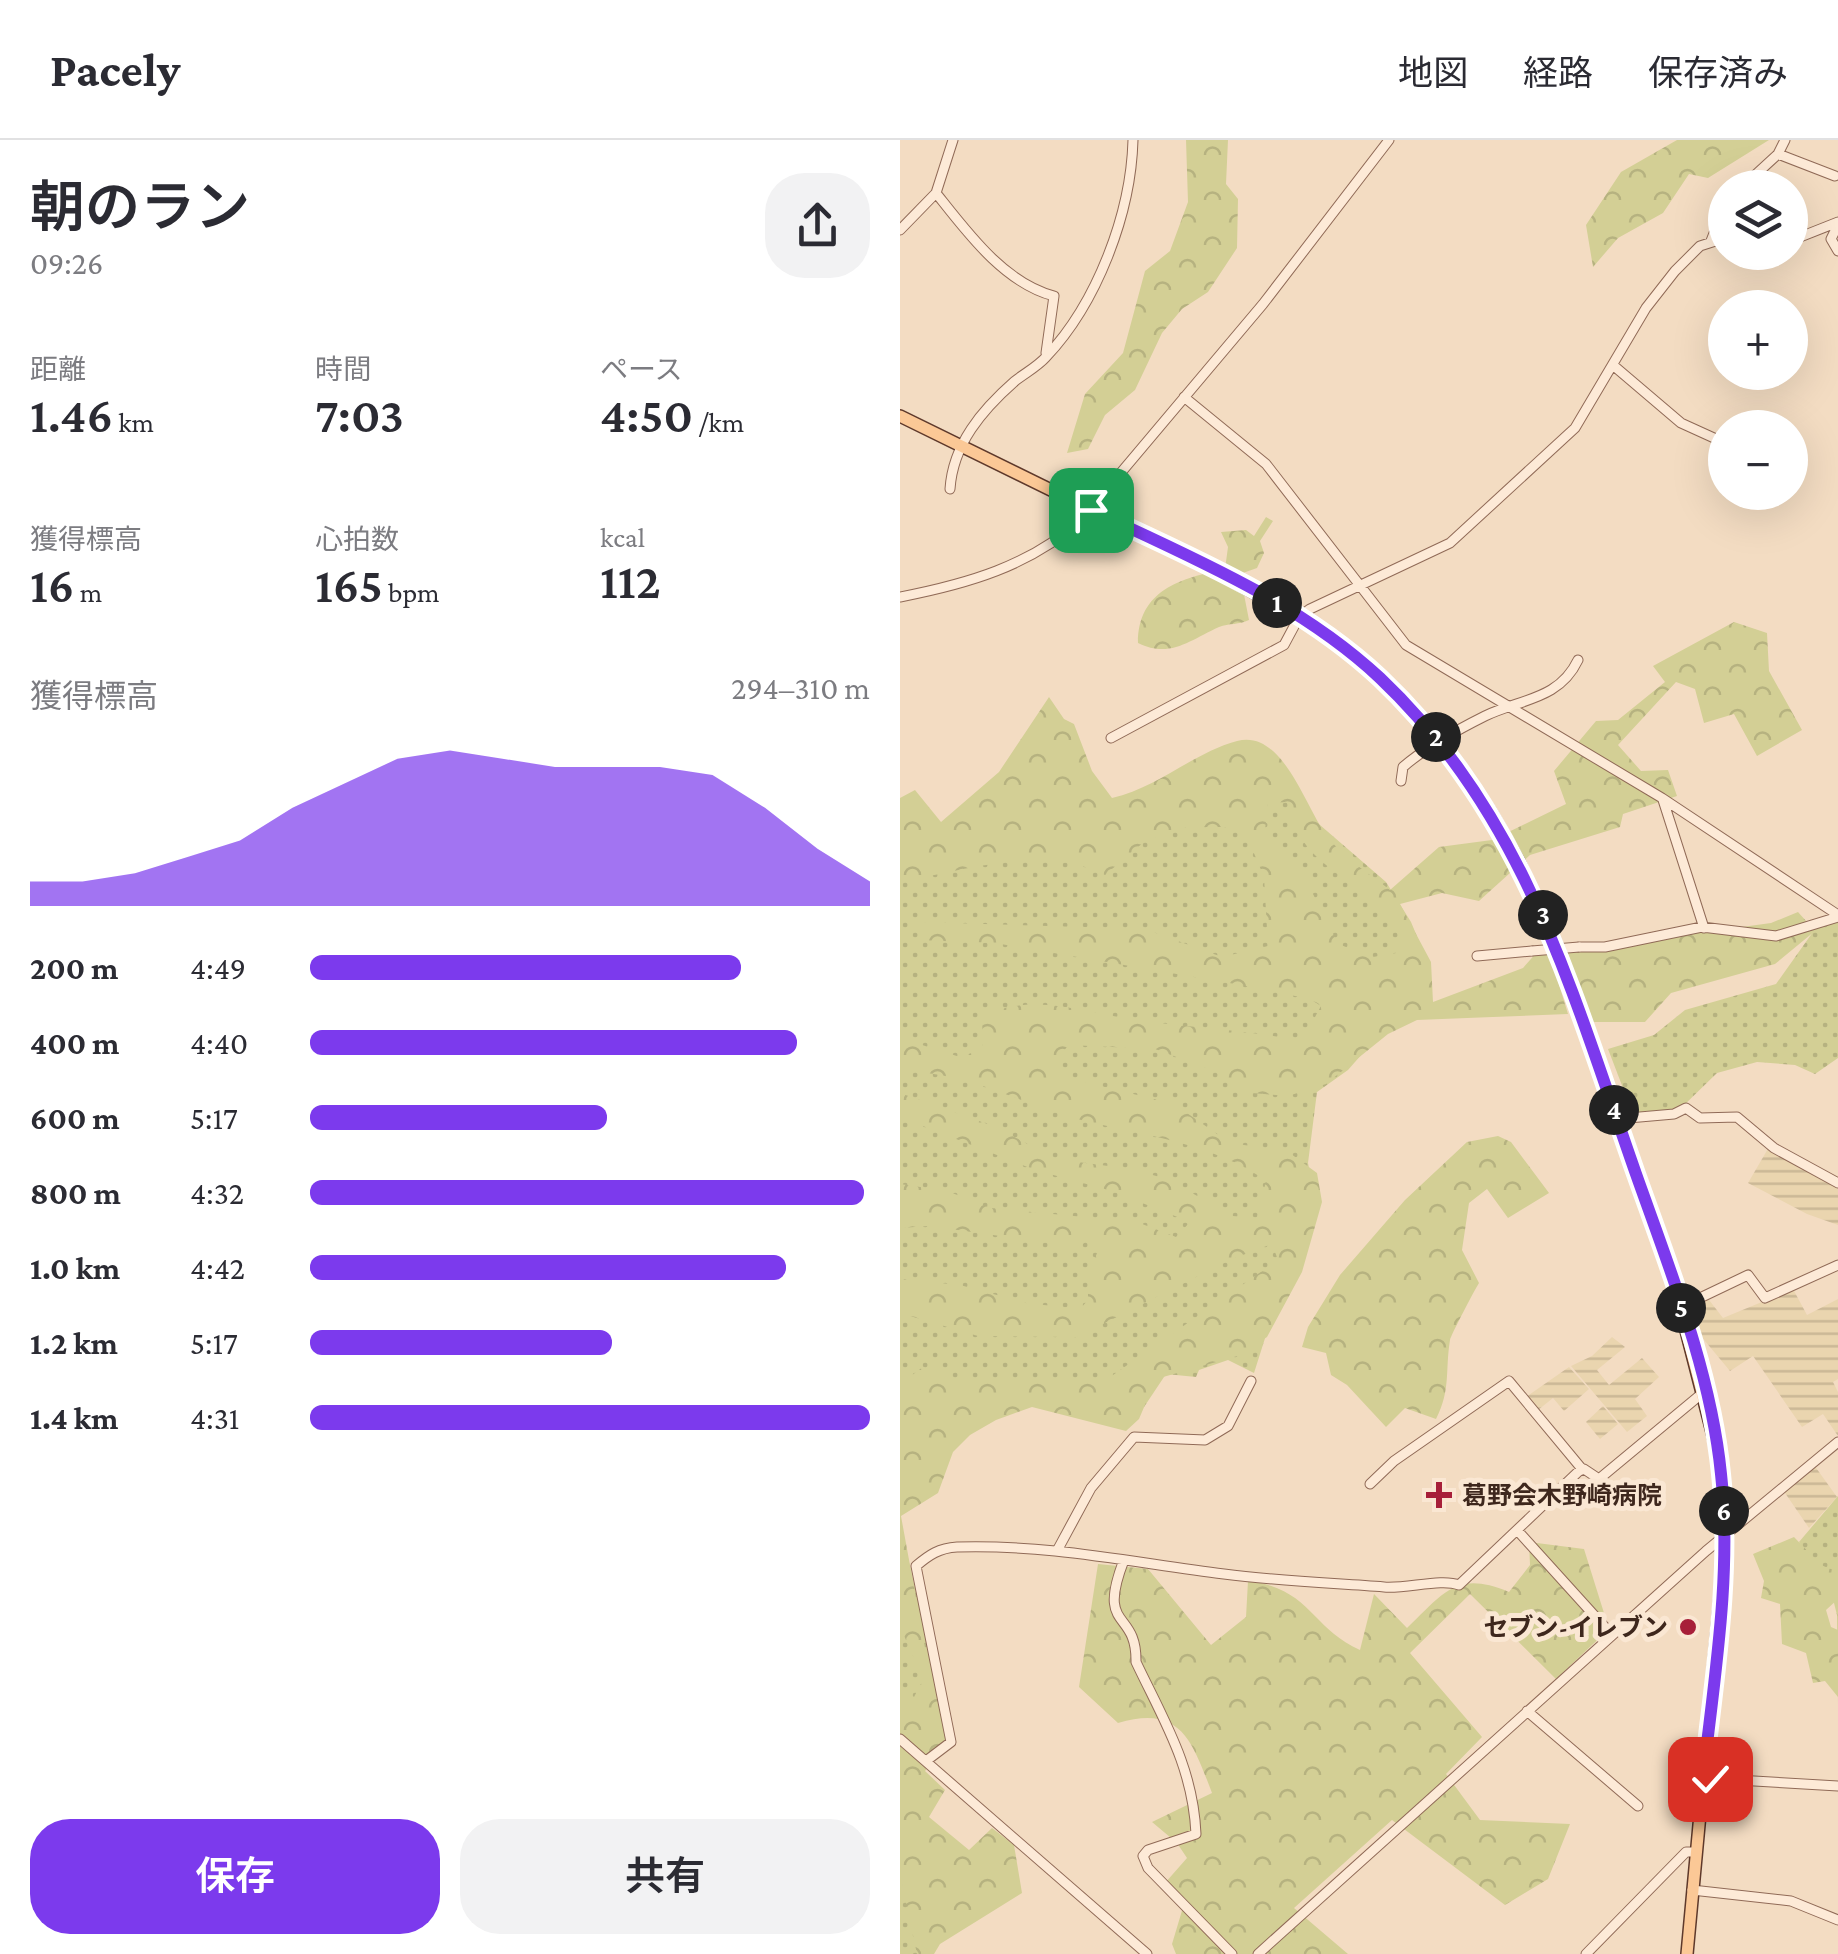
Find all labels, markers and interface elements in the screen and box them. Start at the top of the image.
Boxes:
text: Pacely [50,43,180,96]
text: 地図 [1398,54,1468,93]
text: 経路 [1523,54,1593,93]
text: 保存済み [1648,54,1788,93]
map controls [1708,170,1808,510]
button: layers [1708,170,1808,270]
button: share [765,173,870,278]
text: 朝のラン [30,177,250,238]
text: 09:26 [30,245,103,281]
button: + [1708,290,1808,390]
text: 距離 [30,354,86,385]
text: 時間 [315,354,371,385]
text: ペース [600,354,683,385]
text: 1.46 [30,387,113,443]
text: 7:03 [315,387,404,443]
text: 4:50 [600,387,693,443]
text: km [113,407,154,438]
text: /km [693,407,744,438]
button: − [1708,410,1808,510]
pin [1049,468,1134,553]
icon: arrive [1064,483,1119,538]
text: kcal [600,522,645,553]
text: 獲得標高 [30,524,142,555]
text: 心拍数 [315,524,399,555]
text: 112 [600,553,661,609]
text: 16 [30,557,74,613]
text: 165 [315,557,383,613]
text: m [74,577,102,608]
text: bpm [383,577,440,608]
pin: 1 [1252,578,1302,628]
text: 1 [1272,587,1282,618]
text: 294–310 m [731,670,870,706]
text: 獲得標高 [30,678,158,714]
pin: 2 [1411,712,1461,762]
text: 2 [1429,721,1443,752]
pin: 3 [1518,890,1568,940]
text: 3 [1536,899,1550,930]
text: 200 m [30,950,118,986]
text: 4:49 [190,950,246,986]
text: 400 m [30,1025,119,1061]
text: 4:40 [190,1025,248,1061]
pin: 4 [1589,1085,1639,1135]
text: 4 [1606,1094,1622,1125]
text: 600 m [30,1100,120,1136]
text: 5:17 [190,1100,238,1136]
text: 800 m [30,1175,121,1211]
text: 4:32 [190,1175,244,1211]
text: 1.0 km [30,1250,120,1286]
text: 4:42 [190,1250,245,1286]
pin: 5 [1656,1283,1706,1333]
text: 5 [1674,1292,1688,1323]
text: 1.2 km [30,1325,118,1361]
text: 5:17 [190,1325,238,1361]
text: 1.4 km [30,1400,118,1436]
text: 4:31 [190,1400,239,1436]
marker: 葛野会木野崎病院 [1426,1482,1452,1508]
place label: 葛野会木野崎病院 [1462,1482,1662,1509]
pin: 6 [1699,1486,1749,1536]
text: 6 [1716,1495,1732,1526]
place label: セブン-イレブン [1483,1614,1668,1641]
marker: セブン-イレブン [1677,1616,1699,1638]
pin [1668,1737,1753,1822]
icon: check [1683,1752,1738,1807]
button: 保存 [30,1819,440,1934]
button: 共有 [460,1819,870,1934]

